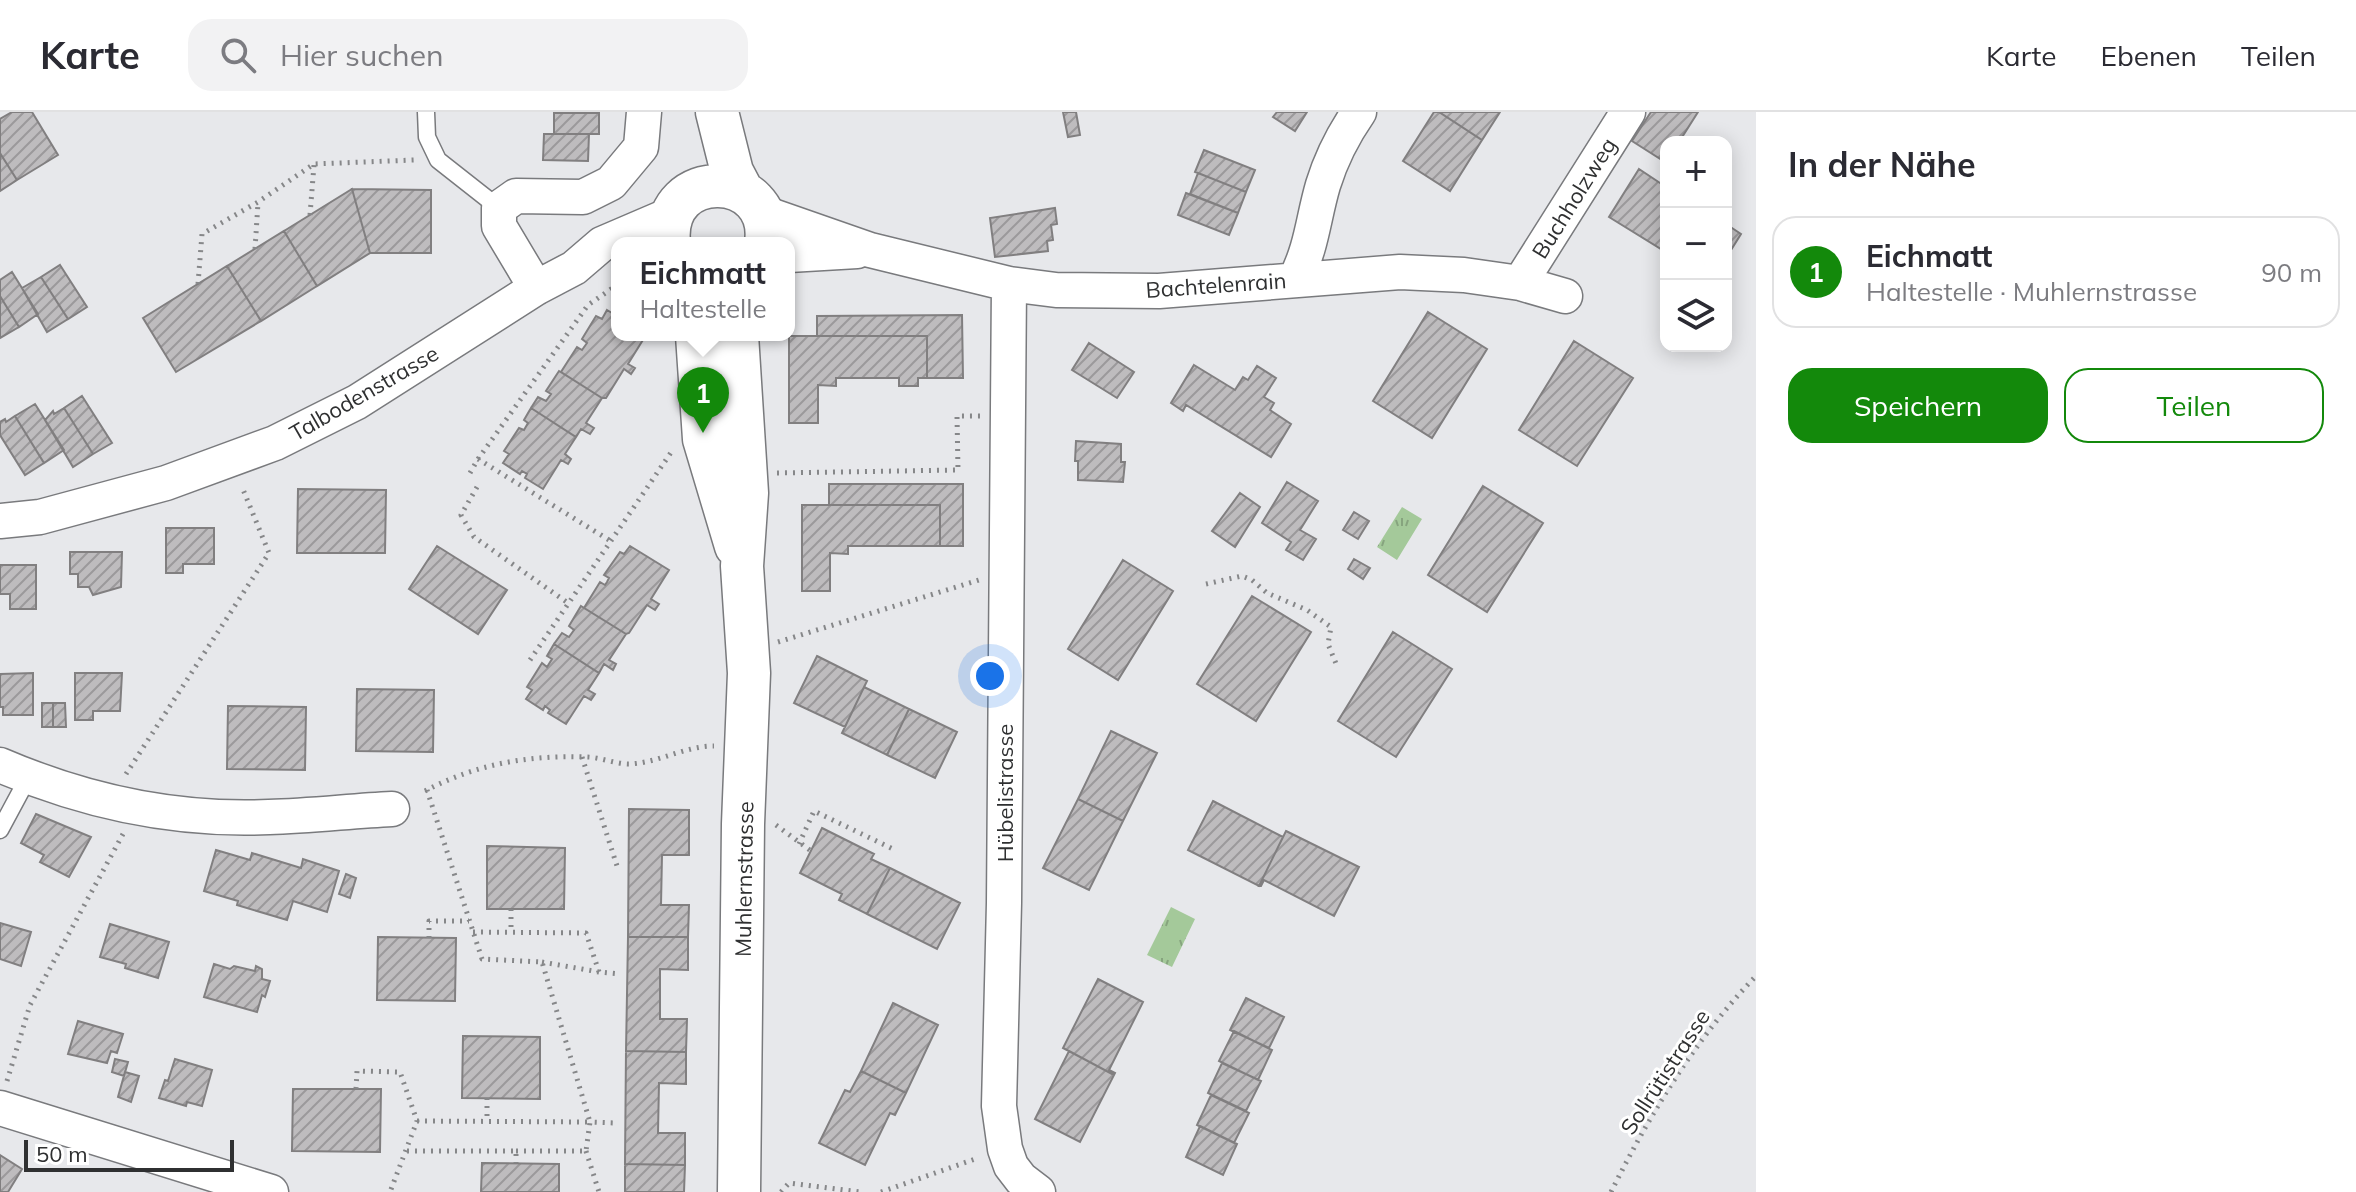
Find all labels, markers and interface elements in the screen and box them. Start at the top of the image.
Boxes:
search box [188,19,748,91]
text: Karte [40,31,140,79]
icon: search [216,33,260,77]
text: Hier suchen [280,36,444,74]
text: Karte [1986,38,2056,73]
text: Ebenen [2100,38,2197,73]
text: Teilen [2241,38,2316,73]
street label: Buchholzweg [1526,132,1622,264]
map controls [1660,136,1732,352]
button: + [1660,136,1732,208]
text: In der Nähe [1788,143,1976,186]
button: − [1660,208,1732,280]
popup [611,237,795,341]
text: Eichmatt [1866,237,1992,275]
text: Eichmatt [639,254,766,292]
text: 1 [1808,256,1824,289]
text: 90 m [2261,256,2322,289]
street label: Bachtelenrain [1145,266,1287,304]
text: Haltestelle · Muhlernstrasse [1866,275,2197,308]
button: layers [1660,280,1732,352]
text: Haltestelle [639,292,767,325]
street label: Talbodenstrasse [285,339,443,447]
pin: 1 [677,367,729,433]
button: Speichern [1788,368,2048,443]
button: Teilen [2064,368,2324,443]
your location [970,656,1010,696]
street label: Hübelistrasse [991,724,1019,862]
street label: Muhlernstrasse [729,801,759,957]
street label: Sollrütistrasse [1614,1004,1716,1140]
scale bar [24,1136,234,1172]
text: 50 m [36,1140,87,1168]

